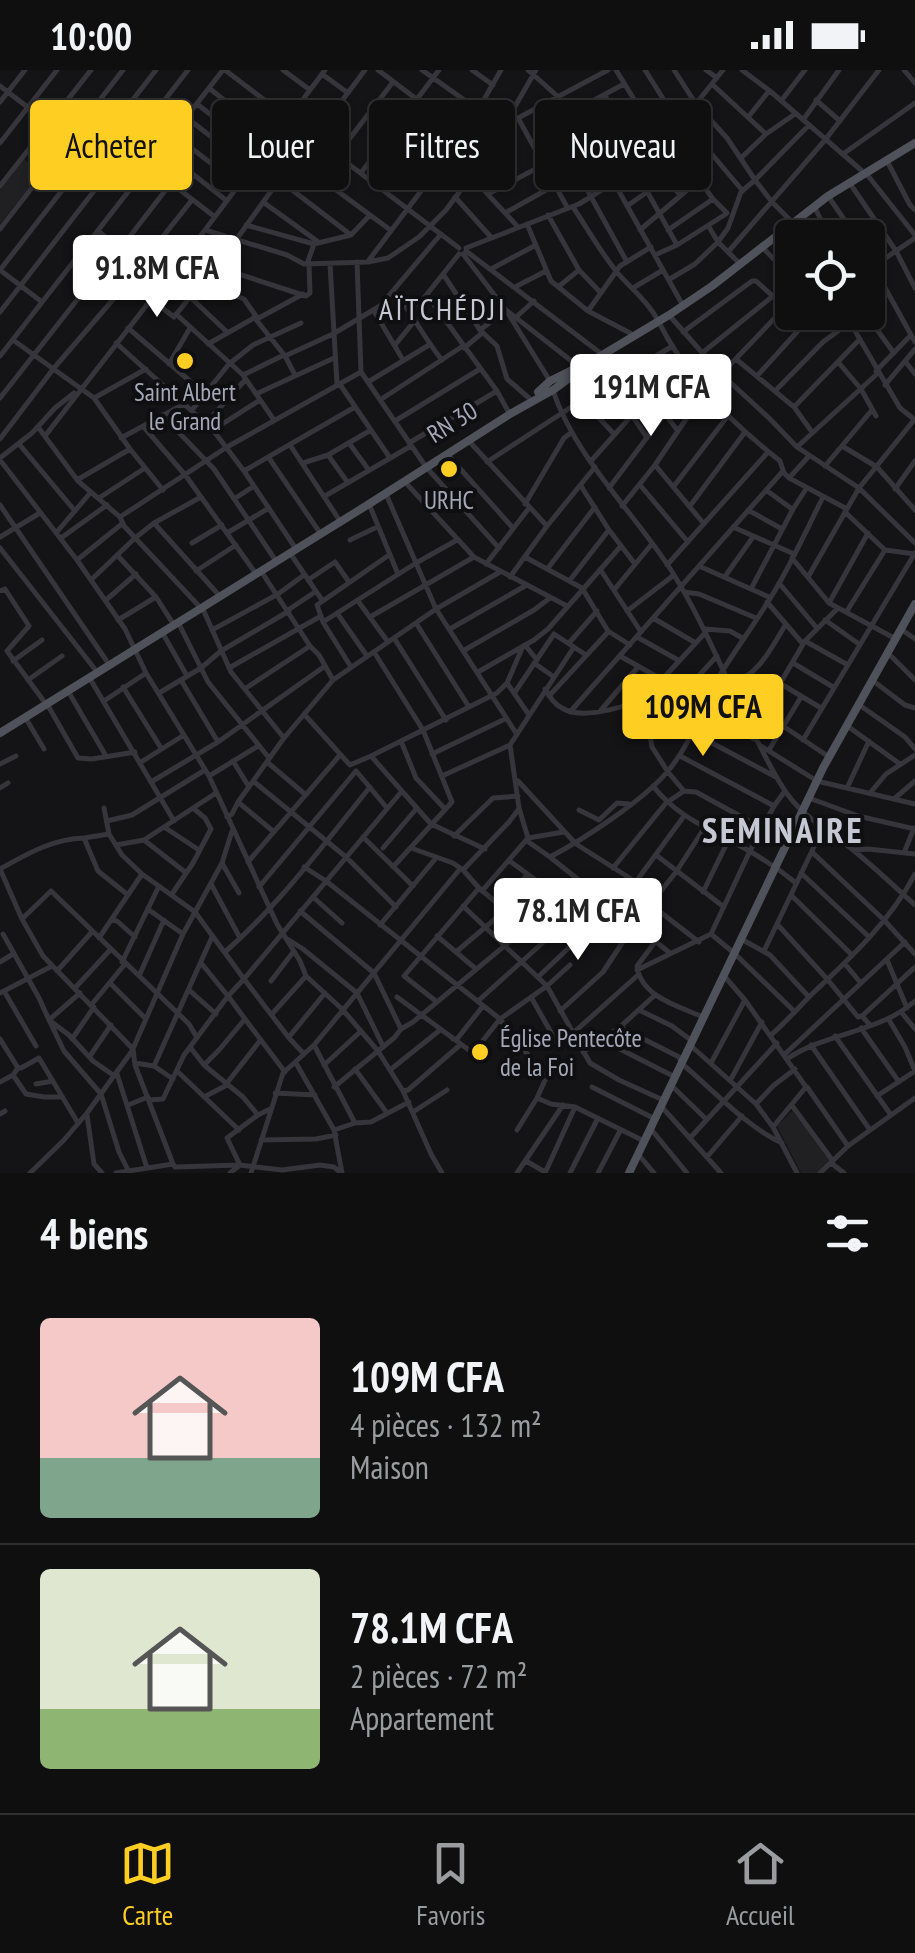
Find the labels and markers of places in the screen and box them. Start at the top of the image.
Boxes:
pin: 91.8M CFA [43,235,271,320]
marker: Saint Albert le Grand [174,350,196,372]
pin: 191M CFA [548,354,754,439]
place label: Saint Albert le Grand [134,376,236,437]
marker: URHC [438,458,460,480]
place label: URHC [424,484,474,516]
pin: 109M CFA [600,674,806,759]
pin: 78.1M CFA [464,878,692,963]
place label: Église Pentecôte de la Foi [500,1022,642,1083]
marker: Église Pentecôte de la Foi [469,1041,491,1063]

